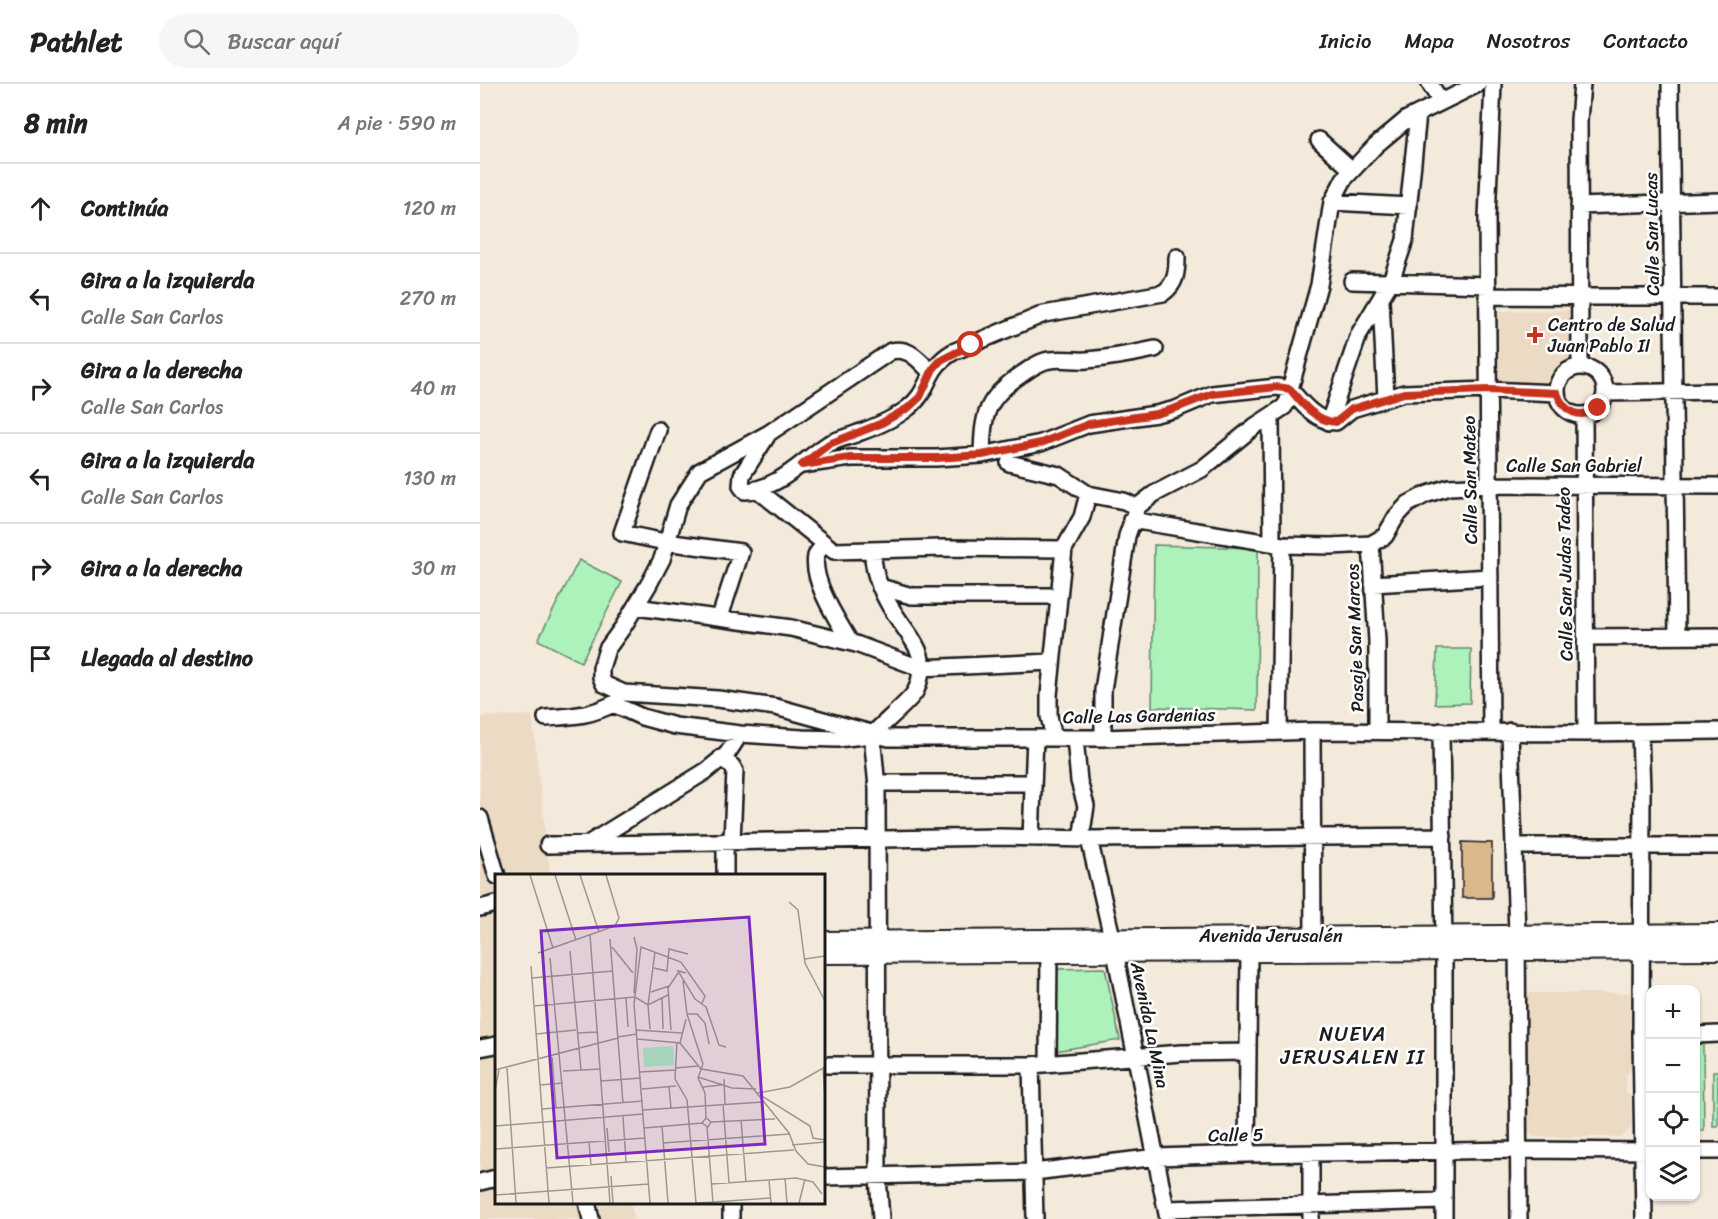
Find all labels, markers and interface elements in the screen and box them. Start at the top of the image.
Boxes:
search box [159,14,579,68]
text: Pathlet [30,17,123,66]
text: Buscar aquí [228,22,340,61]
text: Inicio [1319,22,1371,60]
text: Mapa [1404,22,1454,60]
text: Nosotros [1487,22,1570,60]
text: Contacto [1603,22,1688,60]
icon: search [180,25,213,58]
text: 8 min [24,100,88,146]
text: A pie · 590 m [338,106,456,141]
street label: Calle San Lucas [1635,171,1669,296]
text: Continúa [81,189,168,228]
text: 120 m [403,191,456,226]
icon: ahead [24,192,57,225]
text: Gira a la izquierda [81,261,254,300]
text: 270 m [400,281,456,316]
icon: left [24,282,57,315]
text: Calle San Carlos [81,300,223,335]
place label: Centro de Salud Juan Pablo II [1547,309,1676,362]
marker: Centro de Salud Juan Pablo II [1526,326,1544,344]
route start [957,331,983,357]
text: Gira a la derecha [81,351,242,390]
text: 40 m [410,371,456,406]
icon: right [24,372,57,405]
text: Calle San Carlos [81,390,223,425]
route end [1584,394,1610,420]
street label: Calle San Mateo [1453,415,1487,545]
text: Gira a la izquierda [81,441,254,480]
street label: Calle San Gabriel [1506,450,1643,482]
text: 130 m [403,461,456,496]
icon: left [24,462,57,495]
text: Calle San Carlos [81,480,223,515]
street label: Calle San Judas Tadeo [1547,487,1583,661]
text: Gira a la derecha [81,549,242,588]
text: 30 m [412,551,456,586]
icon: right [24,552,57,585]
street label: Pasaje San Marcos [1336,563,1374,713]
text: Llegada al destino [81,639,253,678]
icon: arrive [24,642,57,675]
street label: Calle Las Gardenias [1063,699,1216,733]
inset map [495,874,825,1204]
street label: Avenida Jerusalén [1198,920,1343,952]
street label: Avenida La Mina [1121,958,1179,1091]
map controls [1646,985,1700,1201]
button: + [1646,985,1700,1039]
district label: NUEVA JERUSALEN II [1280,1017,1425,1075]
button: − [1646,1039,1700,1093]
button: locate [1646,1093,1700,1147]
street label: Calle 5 [1208,1119,1264,1151]
button: layers [1646,1147,1700,1201]

